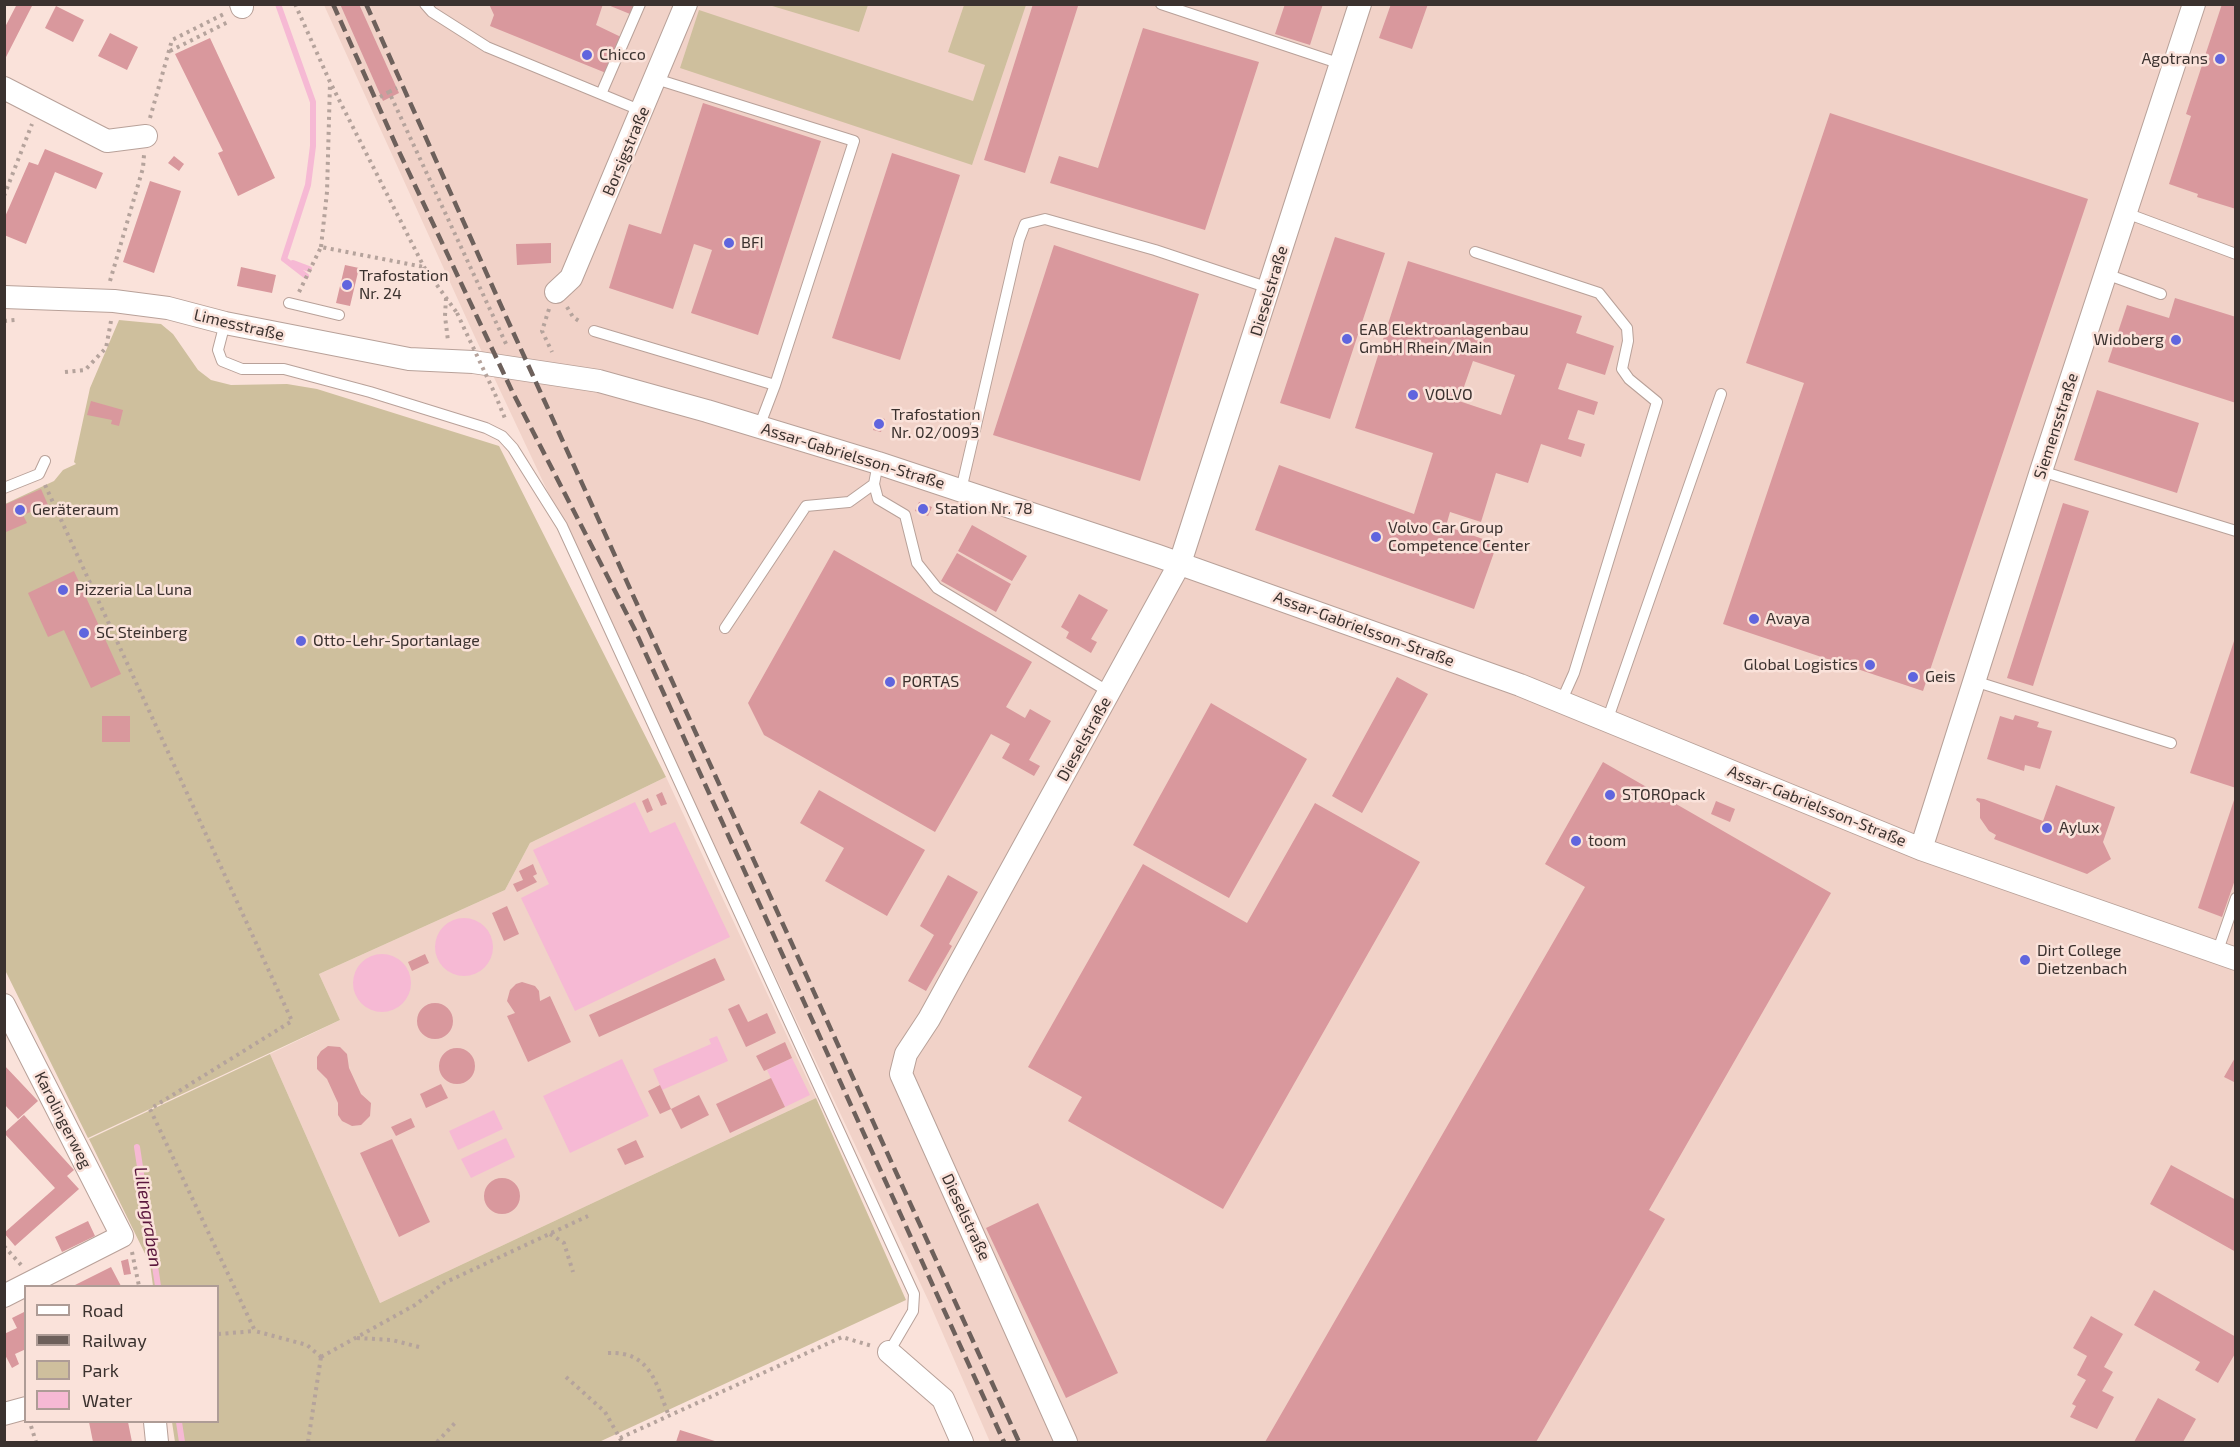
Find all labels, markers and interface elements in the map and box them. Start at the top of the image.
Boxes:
place label: Chicco [599,45,646,65]
marker: Chicco [580,48,594,62]
place label: Agotrans [2141,49,2208,69]
marker: Agotrans [2213,52,2227,66]
street label: Borsigstraße [599,103,653,199]
place label: BFI [741,233,764,253]
marker: BFI [722,236,736,250]
street label: Dieselstraße [1246,243,1292,339]
place label: Trafostation Nr. 24 [359,266,449,304]
marker: Trafostation Nr. 24 [340,278,354,292]
street label: Limesstraße [192,305,286,345]
place label: EAB Elektroanlagenbau GmbH Rhein/Main [1359,320,1529,358]
place label: Widoberg [2094,330,2164,350]
marker: EAB Elektroanlagenbau GmbH Rhein/Main [1340,332,1354,346]
marker: Widoberg [2169,333,2183,347]
street label: Siemensstraße [2030,371,2082,481]
place label: VOLVO [1425,385,1473,405]
marker: VOLVO [1406,388,1420,402]
place label: Trafostation Nr. 02/0093 [891,405,981,443]
marker: Trafostation Nr. 02/0093 [872,417,886,431]
street label: Assar-Gabrielsson-Straße [759,419,947,493]
place label: Station Nr. 78 [935,499,1033,519]
place label: Geräteraum [32,500,119,520]
marker: Station Nr. 78 [916,502,930,516]
marker: Geräteraum [13,503,27,517]
place label: Volvo Car Group Competence Center [1388,518,1530,556]
marker: Volvo Car Group Competence Center [1369,530,1383,544]
place label: Pizzeria La Luna [75,580,192,600]
marker: Pizzeria La Luna [56,583,70,597]
street label: Assar-Gabrielsson-Straße [1271,587,1457,671]
place label: Avaya [1766,609,1810,629]
marker: Avaya [1747,612,1761,626]
place label: SC Steinberg [96,623,187,643]
marker: SC Steinberg [77,626,91,640]
place label: Otto-Lehr-Sportanlage [313,631,480,651]
marker: Otto-Lehr-Sportanlage [294,634,308,648]
place label: Global Logistics [1744,655,1858,675]
marker: Global Logistics [1863,658,1877,672]
place label: Geis [1925,667,1956,687]
marker: Geis [1906,670,1920,684]
place label: PORTAS [902,672,959,692]
marker: PORTAS [883,675,897,689]
street label: Dieselstraße [1053,693,1115,785]
street label: Assar-Gabrielsson-Straße [1725,761,1909,851]
place label: STOROpack [1622,785,1705,805]
marker: STOROpack [1603,788,1617,802]
place label: Aylux [2059,818,2099,838]
marker: Aylux [2040,821,2054,835]
place label: toom [1588,831,1626,851]
marker: toom [1569,834,1583,848]
place label: Dirt College Dietzenbach [2037,941,2127,979]
marker: Dirt College Dietzenbach [2018,953,2032,967]
street label: Karolingerweg [30,1068,96,1172]
water label: Liliengraben [129,1165,167,1269]
street label: Dieselstraße [938,1171,994,1263]
legend [24,1285,219,1423]
text: Road [82,1299,123,1321]
text: Railway [82,1329,147,1351]
text: Park [82,1359,119,1381]
text: Water [82,1389,132,1411]

